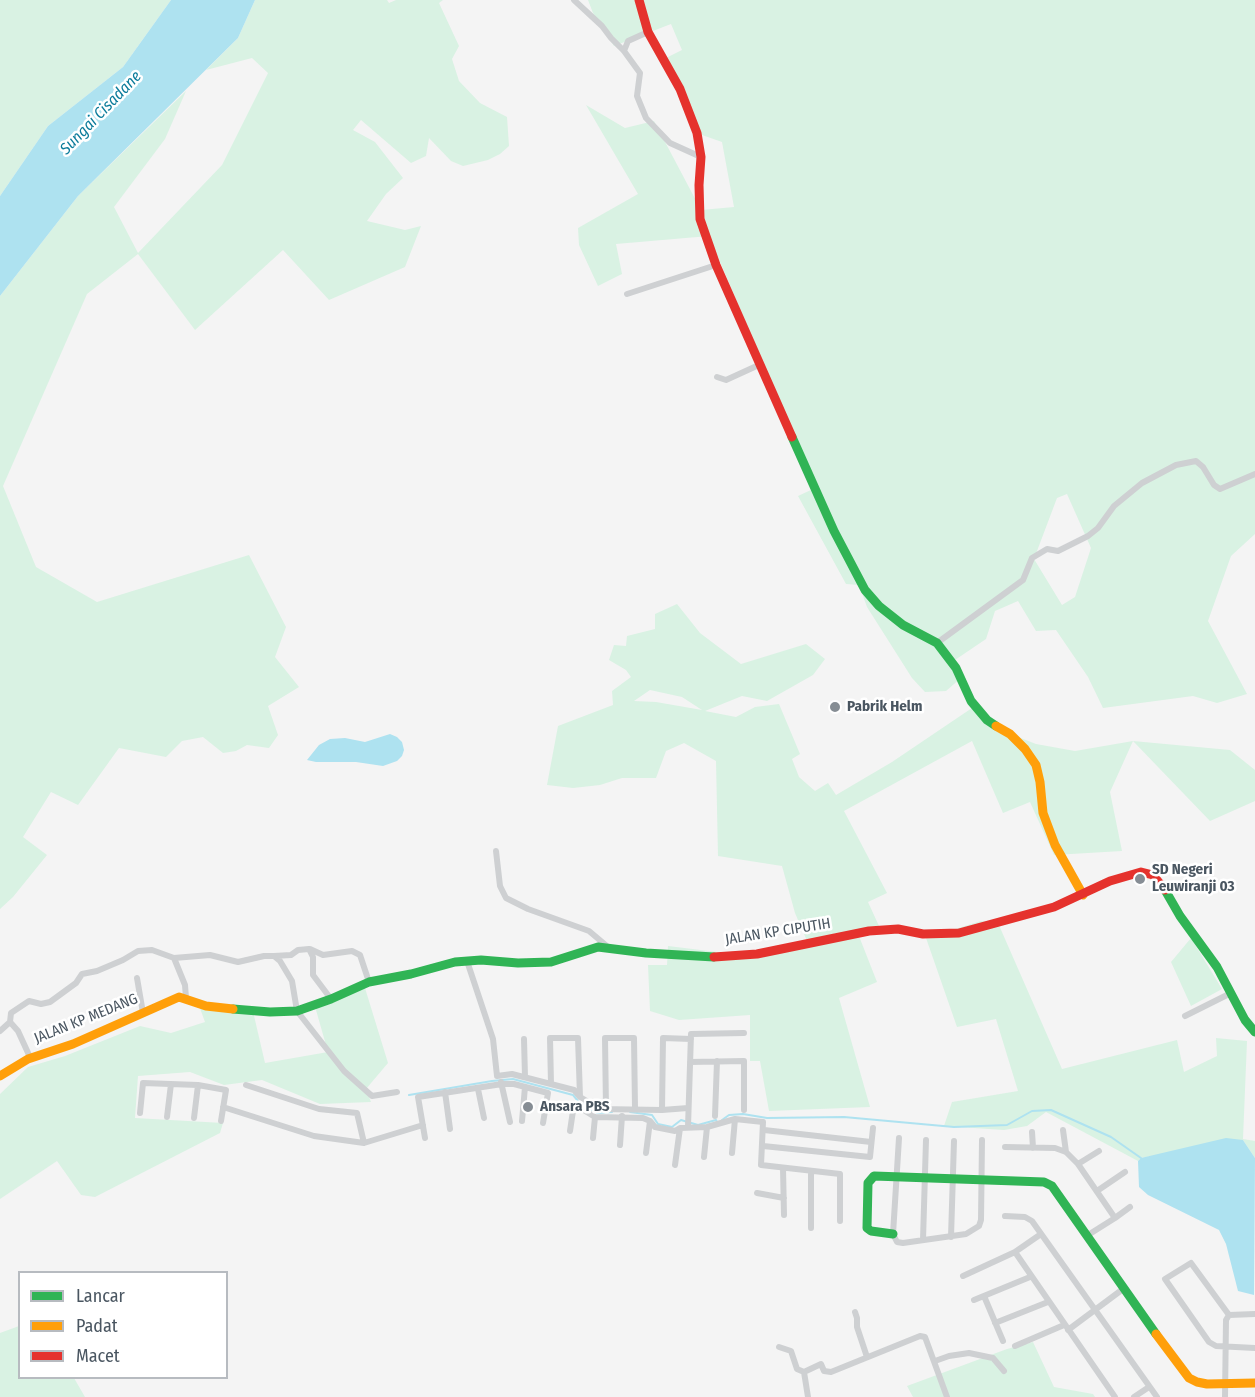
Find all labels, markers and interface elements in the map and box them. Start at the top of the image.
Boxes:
water label: Sungai Cisadane [56,67,146,159]
place label: Pabrik Helm [847,698,922,716]
marker: Pabrik Helm [828,700,842,714]
place label: SD Negeri Leuwiranji 03 [1152,861,1235,896]
marker: SD Negeri Leuwiranji 03 [1133,872,1147,886]
street label: JALAN KP CIPUTIH [724,915,832,949]
street label: JALAN KP MEDANG [31,990,141,1048]
place label: Ansara PBS [540,1098,610,1116]
marker: Ansara PBS [521,1100,535,1114]
legend [18,1271,228,1379]
text: Lancar [76,1285,125,1307]
text: Padat [76,1315,118,1337]
text: Macet [76,1345,120,1367]

